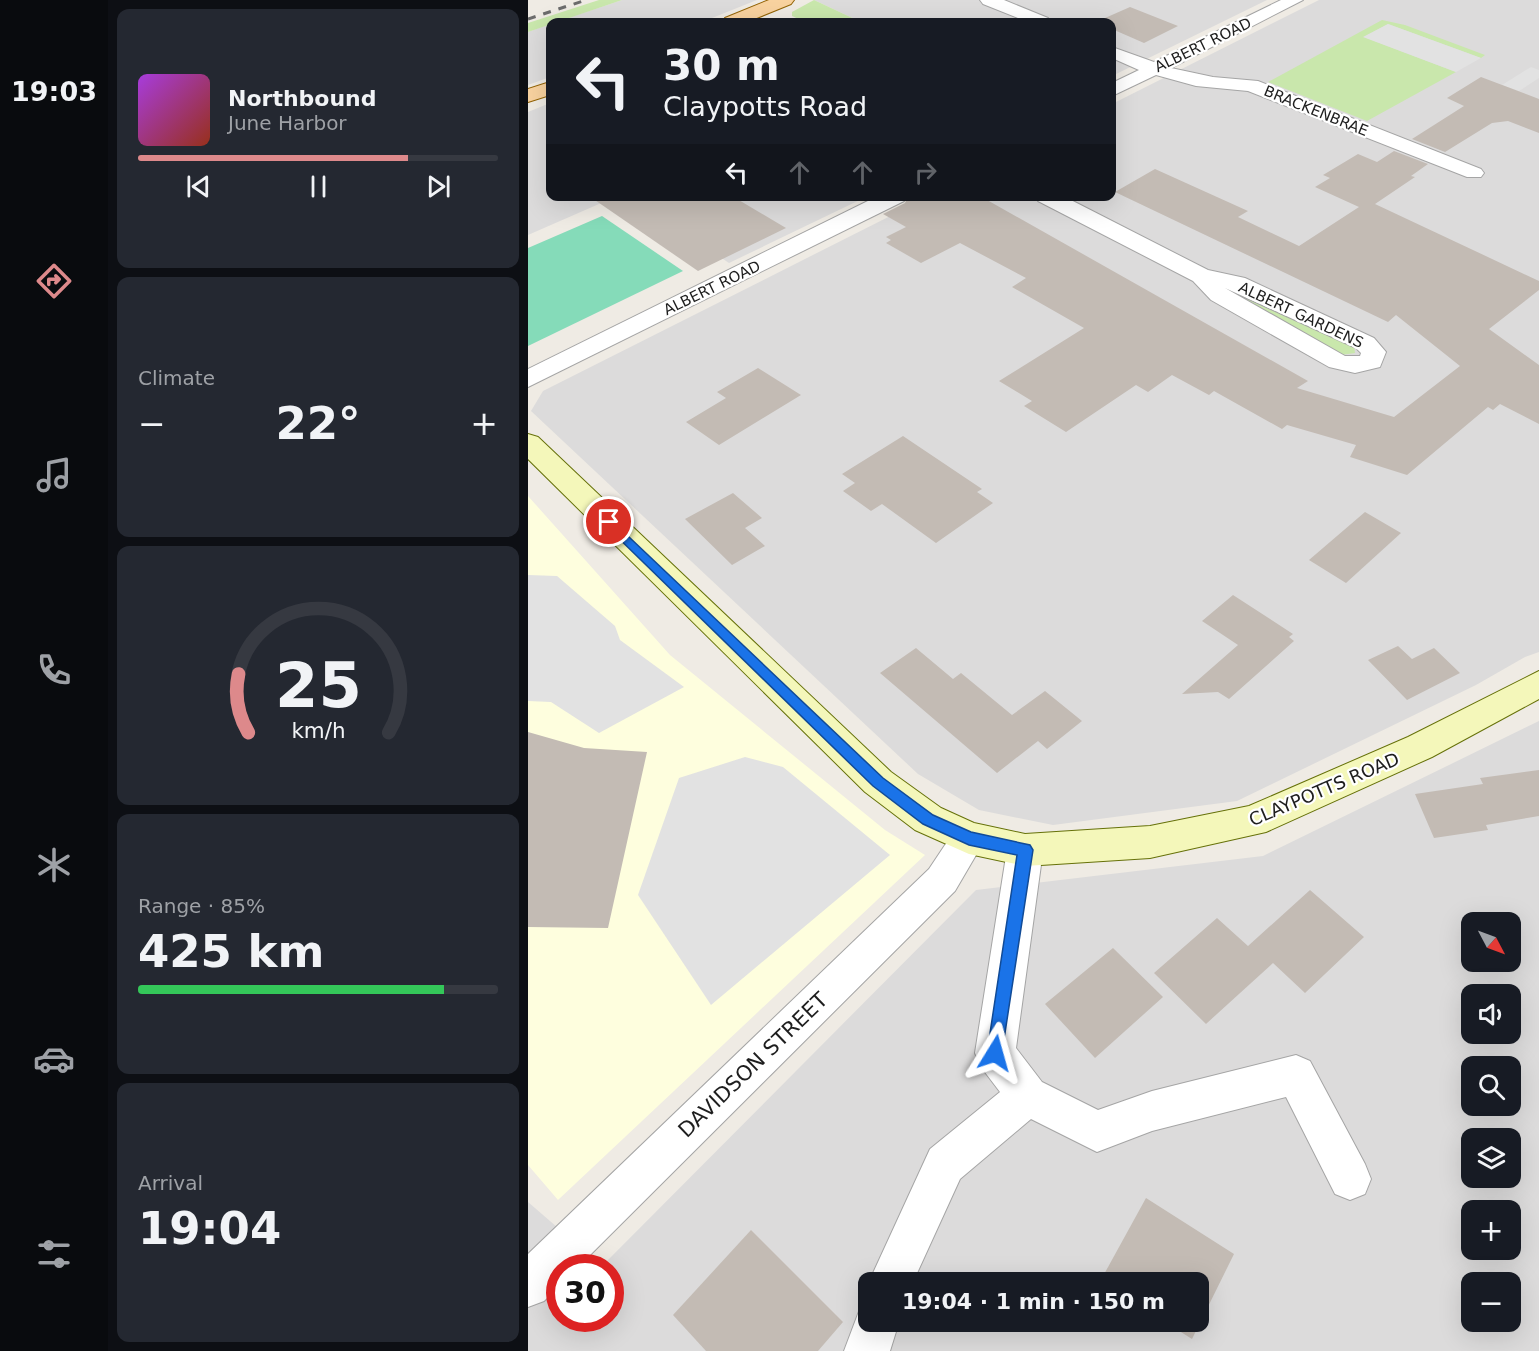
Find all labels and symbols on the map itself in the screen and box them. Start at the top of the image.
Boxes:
street label: ALBERT ROAD [1152,14,1254,76]
street label: BRACKENBRAE [1261,82,1371,140]
street label: ALBERT ROAD [661,257,763,319]
street label: ALBERT GARDENS [1236,278,1366,352]
pin [583,496,634,547]
street label: CLAYPOTTS ROAD [1246,748,1402,830]
north arrow [1461,912,1521,972]
street label: DAVIDSON STREET [673,988,833,1142]
position arrow [963,1021,1027,1085]
speed limit sign: 30 [546,1254,624,1332]

